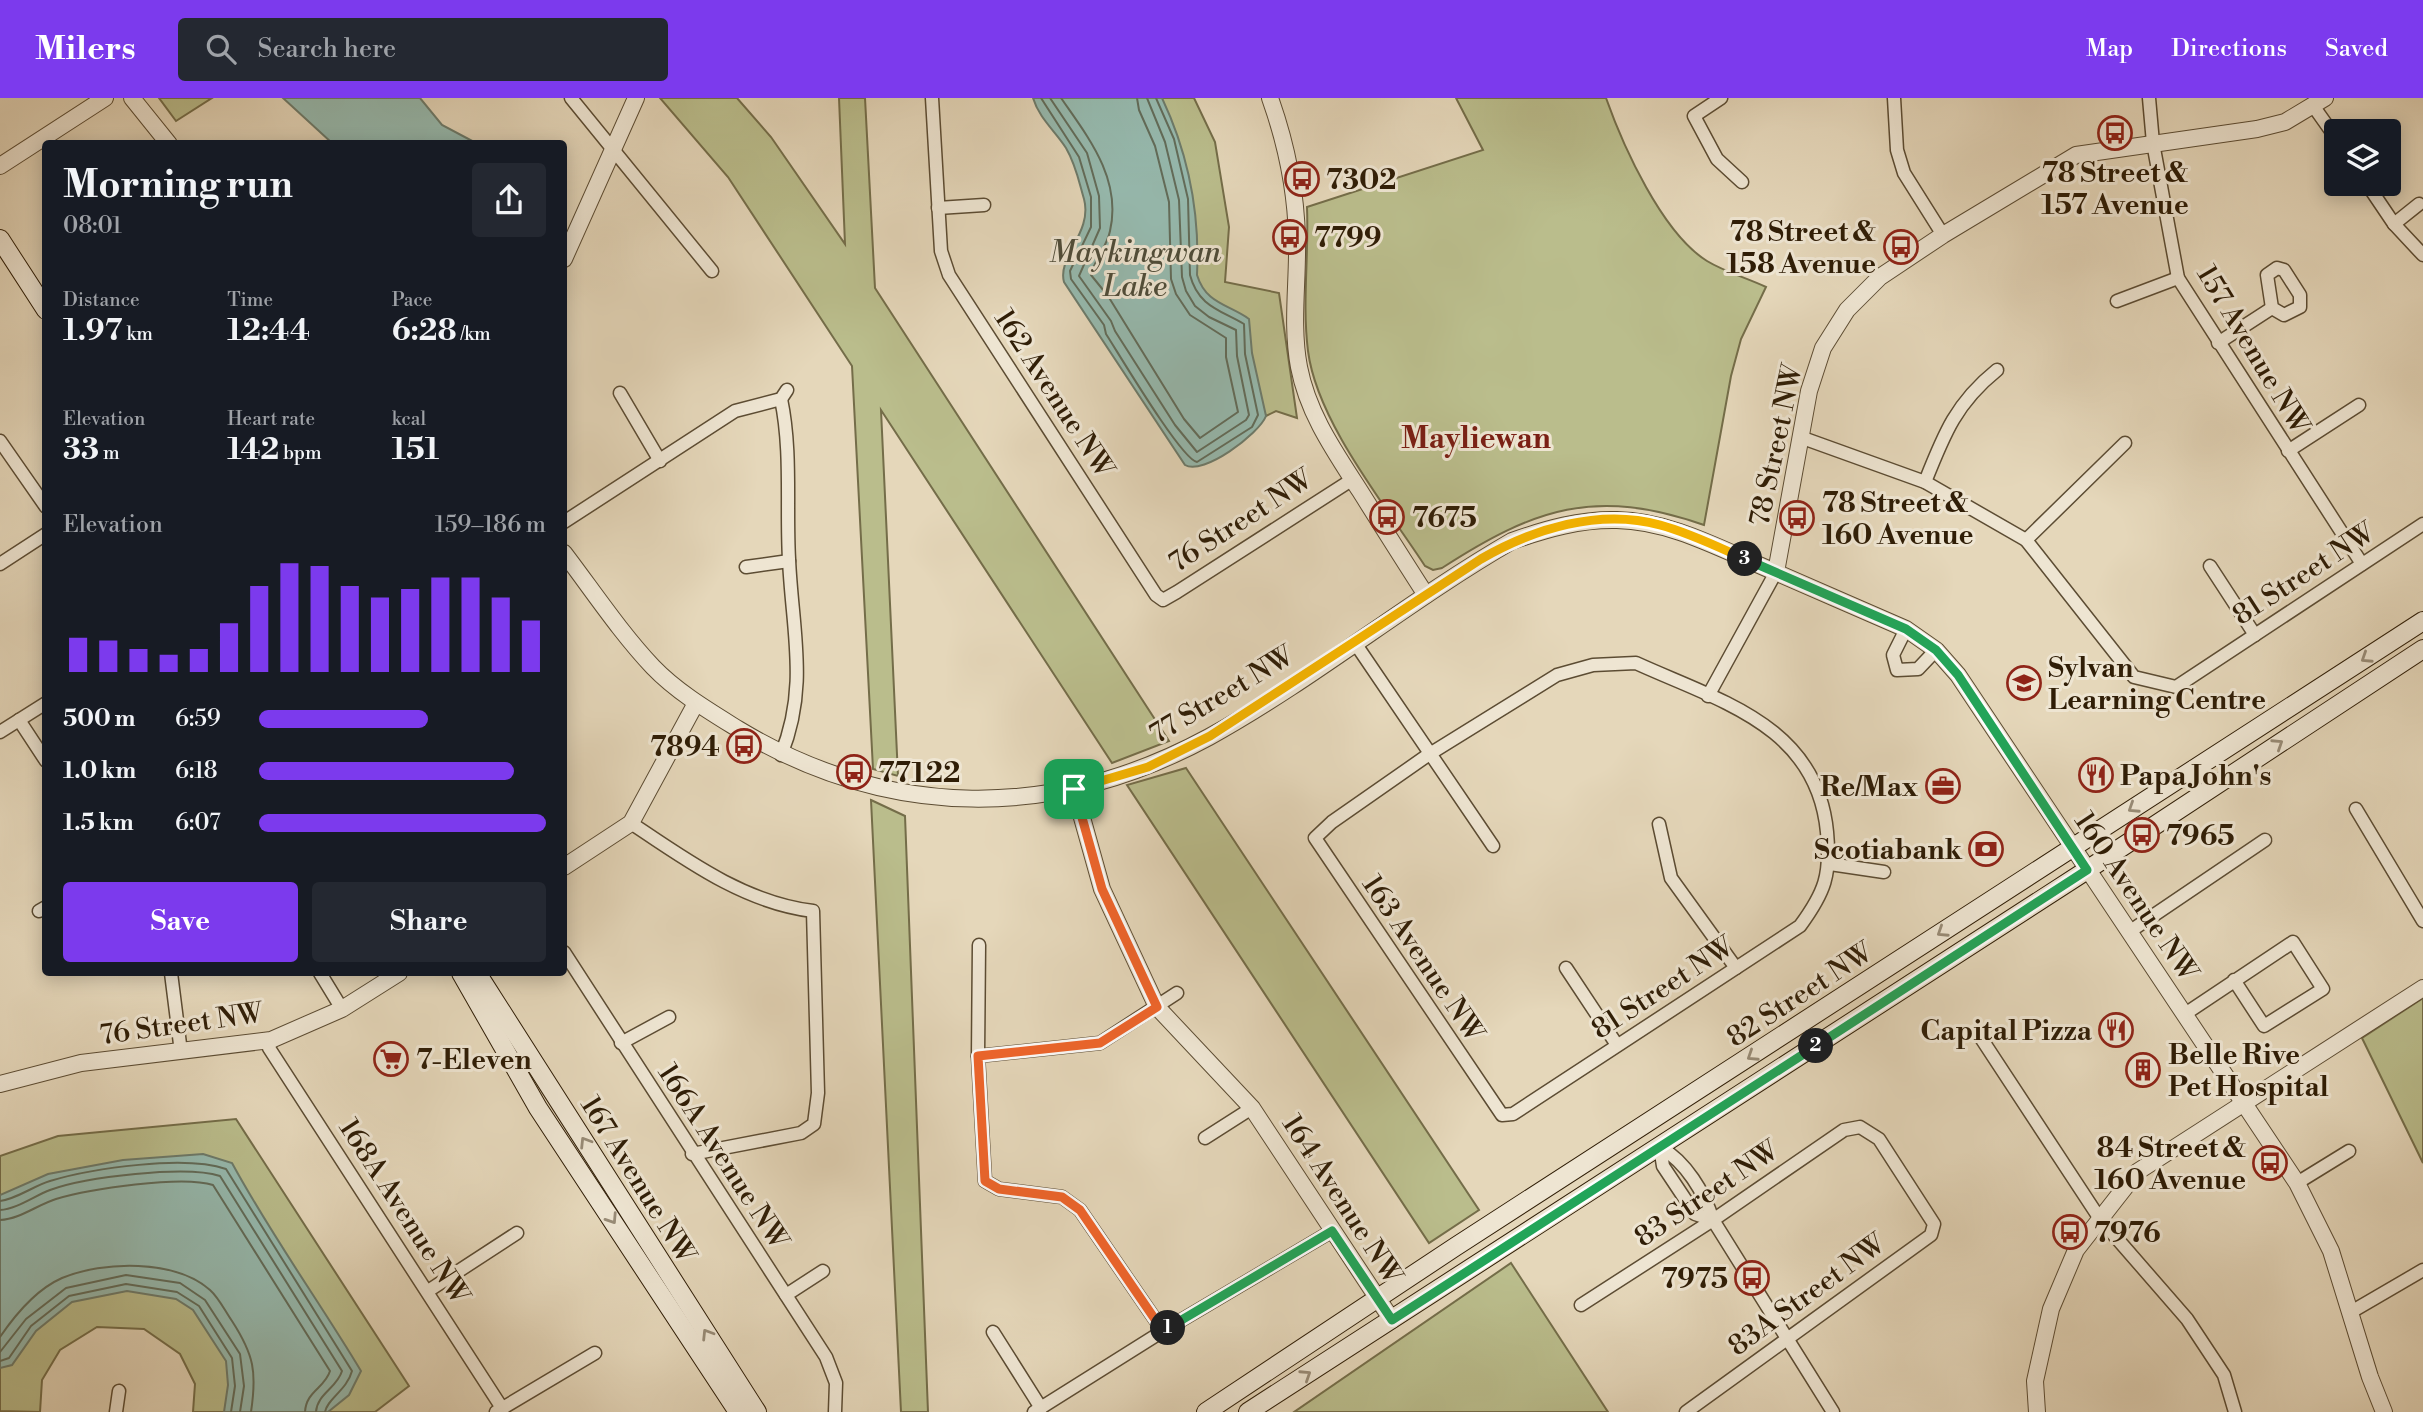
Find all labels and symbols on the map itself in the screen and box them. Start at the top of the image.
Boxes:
bus stop icon: 78 Street & 157 Avenue [2096,114,2134,152]
place label: 78 Street & 157 Avenue [2041,156,2189,223]
bus stop icon: 7302 [1283,160,1321,198]
place label: 7302 [1326,163,1397,198]
place label: 78 Street & 158 Avenue [1726,215,1877,282]
bus stop icon: 7799 [1271,218,1309,256]
place label: 7799 [1314,221,1382,256]
bus stop icon: 78 Street & 158 Avenue [1882,228,1920,266]
water label: Maykingwan Lake [1049,234,1221,306]
street label: 157 Avenue NW [2189,259,2318,442]
street label: 162 Avenue NW [986,303,1122,486]
street label: 78 Street NW [1742,360,1811,529]
district label: Mayliewan [1401,420,1552,458]
street label: 76 Street NW [1163,461,1320,581]
place label: 78 Street & 160 Avenue [1822,486,1974,553]
bus stop icon: 7675 [1368,498,1406,536]
bus stop icon: 78 Street & 160 Avenue [1778,499,1816,537]
place label: 7675 [1412,501,1477,536]
street label: 81 Street NW [2226,514,2383,633]
pin: 3 [1728,542,1762,576]
street label: 77 Street NW [1143,638,1302,752]
one-way arrow [2360,650,2373,663]
place label: Sylvan Learning Centre [2048,651,2266,718]
school or university icon: Sylvan Learning Centre [2005,664,2043,702]
bus stop icon: 7894 [725,727,763,765]
place label: 7894 [650,730,720,765]
one-way arrow [2270,740,2283,753]
bus stop icon: 77122 [835,753,873,791]
place label: 77122 [878,756,961,791]
restaurant icon: Papa John's [2077,756,2115,794]
pin [1044,759,1104,819]
place label: Papa John's [2120,759,2272,794]
office icon: Re/Max [1924,767,1962,805]
place label: Re/Max [1820,770,1919,805]
one-way arrow [2128,799,2141,812]
street label: 160 Avenue NW [2066,806,2206,989]
bus stop icon: 7965 [2123,816,2161,854]
place label: 7965 [2166,819,2235,854]
bank icon: Scotiabank [1967,830,2005,868]
place label: Scotiabank [1814,833,1963,868]
street label: 163 Avenue NW [1354,869,1492,1050]
one-way arrow [1937,924,1950,937]
street label: 81 Street NW [1585,928,1742,1047]
street label: 82 Street NW [1720,934,1878,1054]
street label: 76 Street NW [98,996,266,1053]
restaurant icon: Capital Pizza [2097,1011,2135,1049]
place label: Capital Pizza [1920,1014,2093,1049]
pin: 2 [1798,1028,1834,1063]
place label: Belle Rive Pet Hospital [2168,1038,2329,1105]
supermarket icon: 7-Eleven [372,1040,410,1078]
place label: 7-Eleven [416,1043,532,1078]
one-way arrow [1747,1048,1760,1060]
building icon: Belle Rive Pet Hospital [2124,1051,2162,1089]
street label: 166A Avenue NW [650,1057,797,1258]
street label: 167 Avenue NW [572,1090,704,1271]
street label: 164 Avenue NW [1274,1108,1410,1293]
street label: 168A Avenue NW [331,1112,478,1313]
place label: 84 Street & 160 Avenue [2094,1131,2247,1198]
street label: 83 Street NW [1628,1132,1787,1255]
one-way arrow [580,1137,593,1150]
bus stop icon: 84 Street & 160 Avenue [2251,1144,2289,1182]
one-way arrow [604,1211,616,1224]
bus stop icon: 7976 [2051,1213,2089,1251]
place label: 7976 [2094,1216,2161,1251]
street label: 83A Street NW [1721,1226,1894,1364]
bus stop icon: 7975 [1733,1259,1771,1297]
place label: 7975 [1661,1262,1728,1297]
pin: 1 [1150,1310,1186,1346]
one-way arrow [702,1329,715,1342]
one-way arrow [1298,1371,1311,1384]

